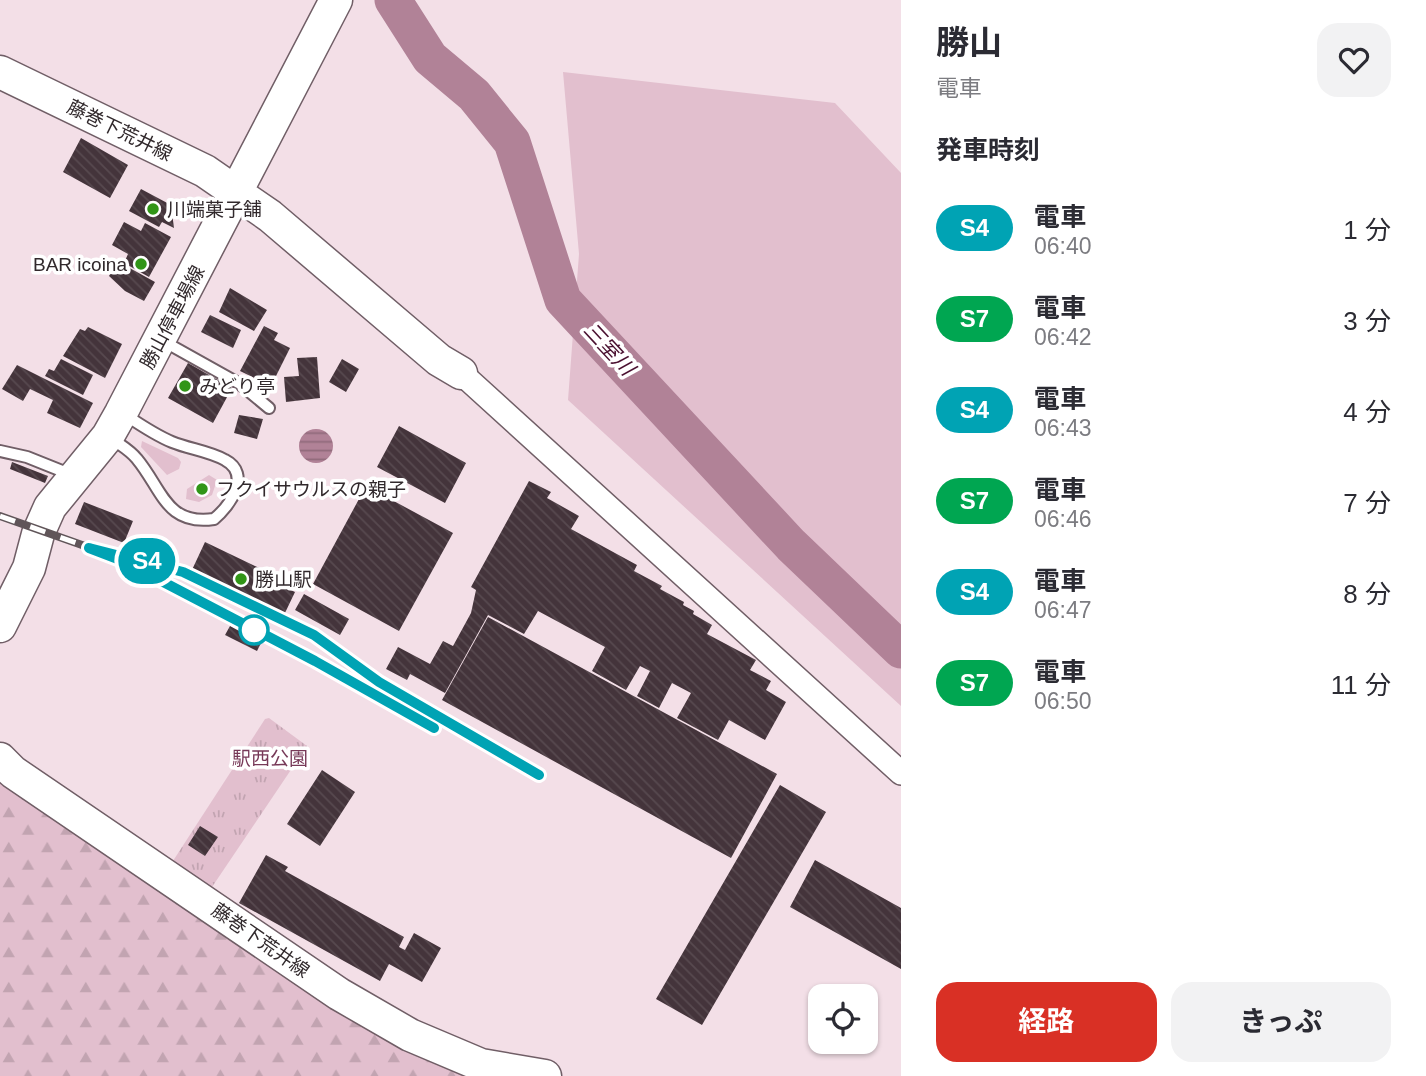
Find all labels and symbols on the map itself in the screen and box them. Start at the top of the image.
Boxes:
street label: 藤巻下荒井線 [64,96,176,165]
place label: 川端菓子舗 [167,199,262,220]
marker: 川端菓子舗 [145,201,161,217]
place label: BAR icoina [33,254,127,275]
marker: BAR icoina [133,256,149,272]
street label: 勝山停車場線 [136,262,208,372]
water label: 三室川 [579,318,641,381]
place label: みどり亭 [199,376,275,397]
marker: みどり亭 [177,378,193,394]
place label: フクイサウルスの親子 [216,479,406,500]
marker: フクイサウルスの親子 [194,481,210,497]
line badge: S4 [116,538,178,584]
place label: 勝山駅 [255,569,312,590]
marker: 勝山駅 [233,571,249,587]
unlabelled marker [239,615,269,645]
park label: 駅西公園 [232,748,308,769]
street label: 藤巻下荒井線 [208,899,313,982]

